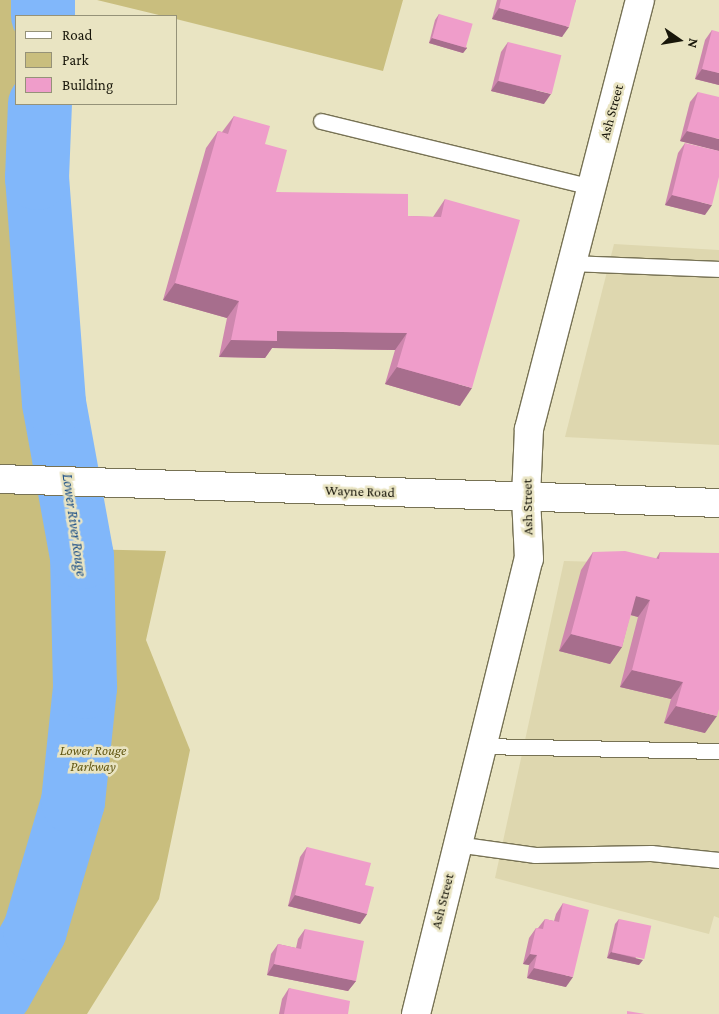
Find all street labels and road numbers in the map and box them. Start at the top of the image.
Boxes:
street label: Ash Street [596,83,626,141]
street label: Ash Street [518,479,536,535]
street label: Wayne Road [325,481,395,501]
street label: Ash Street [427,872,457,930]

